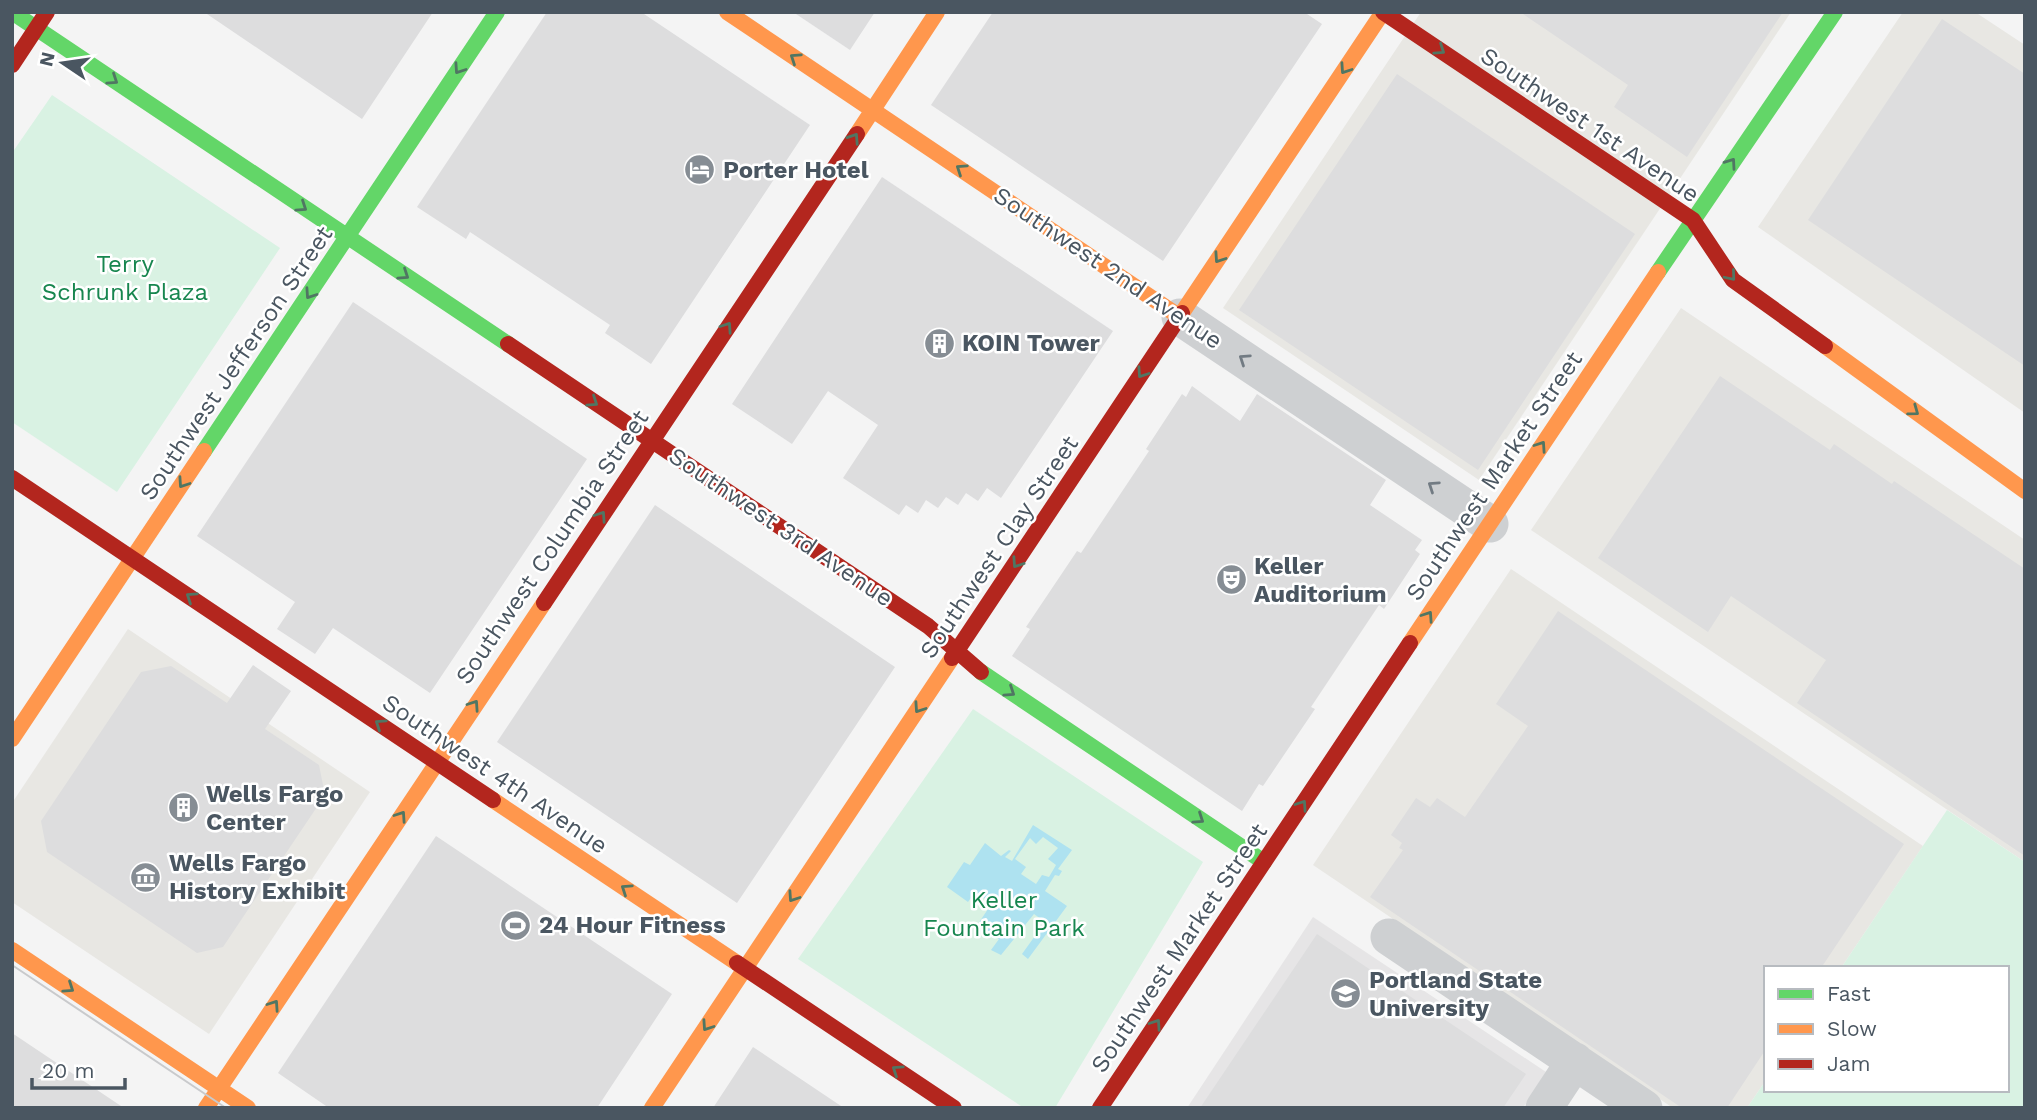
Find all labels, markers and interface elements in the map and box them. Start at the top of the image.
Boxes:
north arrow [28,28,98,98]
street label: Southwest 1st Avenue [1475,41,1705,209]
one-way arrow [1432,42,1445,55]
text: N [34,50,60,69]
one-way arrow [790,54,803,66]
one-way arrow [455,61,468,74]
one-way arrow [1341,61,1354,74]
one-way arrow [105,72,118,84]
one-way arrow [846,133,859,146]
hotel icon: Porter Hotel [683,153,717,187]
place label: Porter Hotel [723,156,869,184]
one-way arrow [1723,158,1735,171]
one-way arrow [956,165,969,178]
street label: Southwest 2nd Avenue [988,181,1228,355]
one-way arrow [295,199,308,212]
street label: Southwest Jefferson Street [134,221,338,505]
park label: Terry Schrunk Plaza [42,250,208,306]
one-way arrow [1215,250,1227,263]
one-way arrow [396,267,409,279]
one-way arrow [1723,268,1736,281]
one-way arrow [305,286,318,299]
one-way arrow [719,322,732,335]
building icon: KOIN Tower [922,326,956,360]
place label: KOIN Tower [962,329,1101,357]
street label: Southwest Market Street [1400,346,1588,606]
one-way arrow [1239,355,1252,367]
one-way arrow [1138,365,1151,378]
one-way arrow [585,394,598,406]
one-way arrow [1906,403,1919,415]
street label: Southwest Columbia Street [450,405,654,689]
street label: Southwest Clay Street [914,430,1084,664]
street label: Southwest 3rd Avenue [664,441,898,613]
one-way arrow [1533,441,1546,454]
one-way arrow [179,475,191,488]
one-way arrow [1428,482,1441,494]
one-way arrow [593,511,605,524]
place label: Keller Auditorium [1254,552,1387,608]
one-way arrow [1012,555,1025,568]
theatre icon: Keller Auditorium [1214,563,1248,597]
one-way arrow [186,593,199,606]
one-way arrow [1420,611,1433,624]
one-way arrow [1002,684,1015,696]
street label: Southwest 4th Avenue [377,688,613,860]
one-way arrow [466,700,478,713]
one-way arrow [915,700,928,713]
one-way arrow [375,720,388,732]
place label: Wells Fargo Center [206,780,343,836]
building icon: Wells Fargo Center [166,791,200,825]
one-way arrow [1294,800,1307,813]
one-way arrow [393,811,405,824]
one-way arrow [1191,811,1204,823]
street label: Southwest Market Street [1085,818,1273,1078]
place label: Wells Fargo History Exhibit [169,849,346,905]
museum icon: Wells Fargo History Exhibit [129,860,163,894]
one-way arrow [621,885,634,897]
park label: Keller Fountain Park [923,886,1085,942]
one-way arrow [789,889,801,902]
sports icon: 24 Hour Fitness [499,908,533,942]
place label: 24 Hour Fitness [539,911,726,939]
place label: Portland State University [1369,966,1542,1022]
legend [1764,966,2009,1092]
school or university icon: Portland State University [1329,977,1363,1011]
one-way arrow [61,980,74,992]
text: Fast [1827,981,1871,1006]
one-way arrow [266,1000,279,1013]
text: Slow [1827,1016,1877,1041]
one-way arrow [703,1018,716,1031]
one-way arrow [1147,1019,1160,1032]
scale bar [32,1046,124,1090]
text: Jam [1827,1051,1870,1076]
text: 20 m [42,1058,94,1083]
one-way arrow [891,1065,904,1078]

